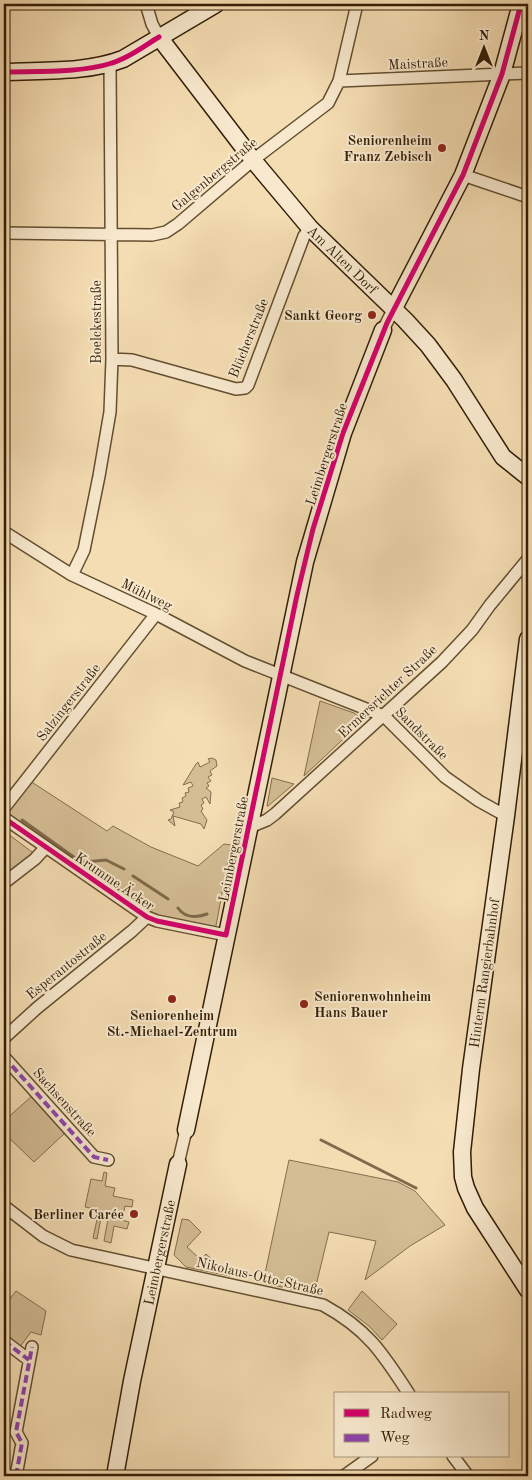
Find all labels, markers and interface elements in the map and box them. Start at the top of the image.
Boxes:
north arrow [460,22,510,72]
text: N [479,29,490,43]
street label: Maistraße [388,55,448,73]
place label: Seniorenheim Franz Zebisch [344,134,432,164]
street label: Galgenbergstraße [169,135,260,214]
marker: Seniorenheim Franz Zebisch [436,142,448,154]
street label: Am Alten Dorf [304,224,381,298]
street label: Boelckestraße [90,280,104,364]
street label: Blücherstraße [227,297,271,380]
place label: Sankt Georg [284,309,362,323]
marker: Sankt Georg [366,309,378,321]
street label: Leimbergerstraße [304,401,350,507]
street label: Mühlweg [119,577,175,613]
street label: Ermersrichter Straße [336,643,440,741]
street label: Salzingerstraße [34,661,103,744]
street label: Sandstraße [392,705,450,763]
street label: Leimbergerstraße [217,795,251,903]
street label: Krumme Äcker [72,848,159,914]
street label: Hinterm Rangierbahnhof [468,896,503,1049]
street label: Esperantostraße [24,929,109,1002]
place label: Seniorenwohnheim Hans Bauer [314,990,431,1020]
marker: Seniorenheim St.-Michael-Zentrum [166,993,178,1005]
marker: Seniorenwohnheim Hans Bauer [298,998,310,1010]
place label: Seniorenheim St.-Michael-Zentrum [107,1009,237,1039]
street label: Sachsenstraße [30,1066,99,1140]
street label: Leimbergerstraße [142,1199,178,1307]
place label: Berliner Carée [33,1208,124,1222]
marker: Berliner Carée [128,1208,140,1220]
street label: Nikolaus-Otto-Straße [195,1256,325,1298]
legend [334,1392,510,1458]
text: Radweg [380,1407,432,1422]
text: Weg [380,1431,410,1446]

